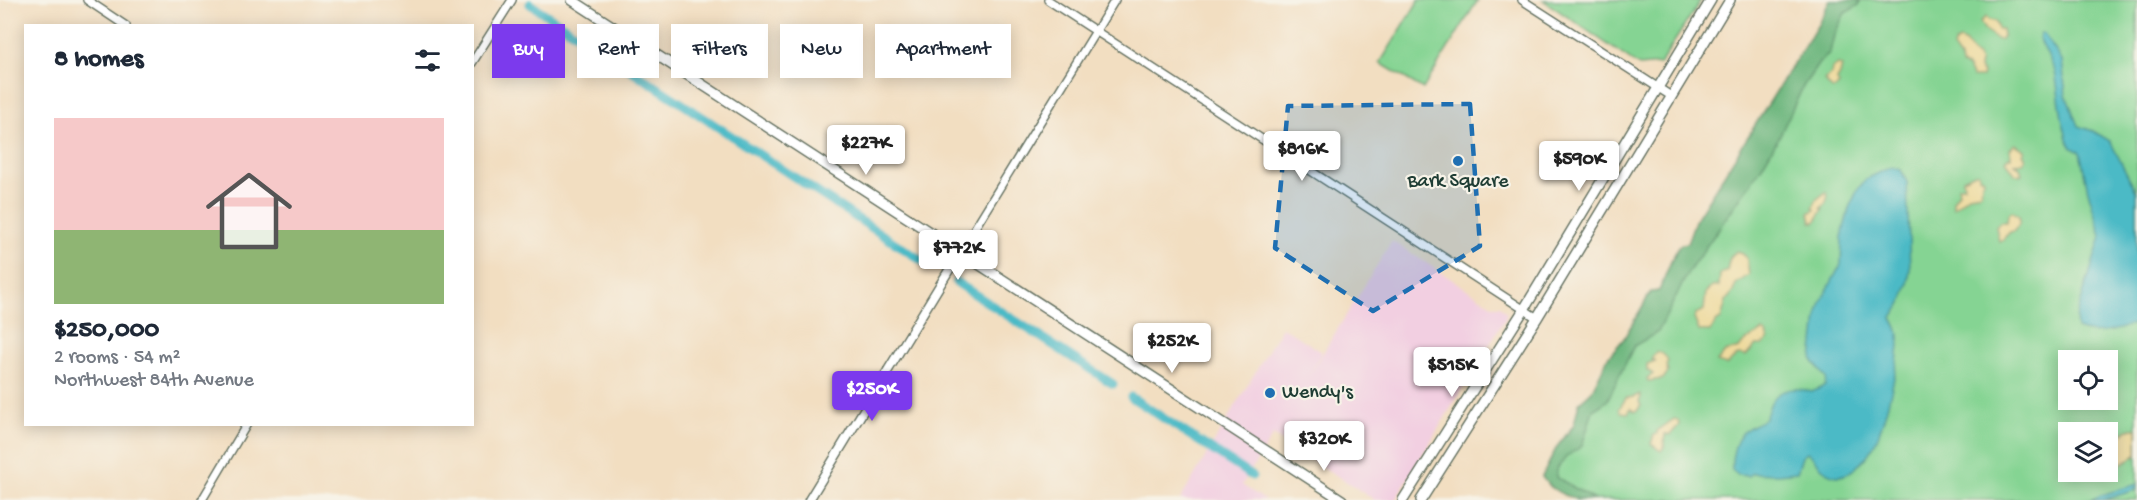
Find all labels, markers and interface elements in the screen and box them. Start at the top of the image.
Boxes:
chip: Buy [492,24,565,78]
chip: Rent [577,24,659,78]
chip: Filters [671,24,768,78]
chip: New [780,24,863,78]
chip: Apartment [875,24,1011,78]
icon: filters [411,44,444,77]
text: 8 homes [54,45,143,76]
pin: $227K [824,125,908,176]
pin: $816K [1260,131,1344,182]
text: $227K [841,133,891,156]
text: $816K [1277,139,1327,162]
pin: $590K [1537,141,1621,192]
text: $590K [1553,149,1605,172]
marker: Bark Square [1451,154,1465,168]
icon: home [195,157,303,265]
place label: Bark Square [1406,171,1509,194]
pin: $772K [916,230,1000,281]
text: $772K [933,238,983,261]
text: $250,000 [54,316,159,347]
pin: $252K [1130,323,1214,374]
text: $252K [1147,331,1197,354]
text: 2 rooms · 54 m² [54,347,181,370]
pin: $515K [1410,347,1494,398]
map controls [2058,350,2118,482]
button: locate [2058,350,2118,410]
text: $515K [1427,355,1477,378]
text: Northwest 84th Avenue [54,370,254,393]
pin: $250K [830,371,914,422]
text: $250K [846,379,898,402]
place label: Wendy's [1282,382,1353,405]
marker: Wendy's [1263,386,1277,400]
pin: $320K [1282,421,1366,472]
button: layers [2058,422,2118,482]
text: $320K [1298,429,1350,452]

